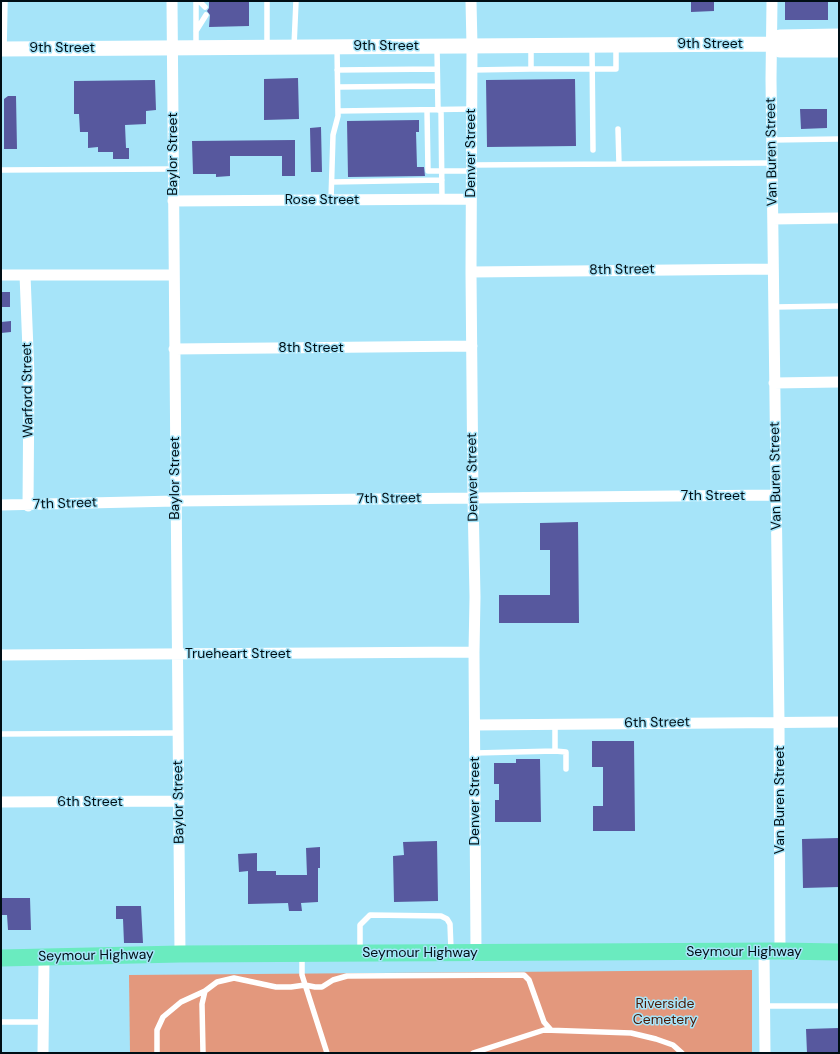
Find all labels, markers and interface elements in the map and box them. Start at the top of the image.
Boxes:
street label: 9th Street [677,36,743,52]
street label: 9th Street [353,38,419,54]
street label: 9th Street [29,40,95,56]
street label: Van Buren Street [763,97,781,207]
street label: Denver Street [463,108,479,198]
street label: Baylor Street [165,112,181,196]
street label: Rose Street [285,192,359,208]
street label: 8th Street [589,261,655,279]
street label: 8th Street [278,340,344,356]
street label: Warford Street [19,342,37,438]
street label: Van Buren Street [767,421,785,531]
street label: Denver Street [464,432,482,522]
street label: Baylor Street [167,436,183,520]
street label: 7th Street [681,488,745,504]
street label: 7th Street [357,490,421,508]
street label: 7th Street [33,494,97,514]
street label: Trueheart Street [185,646,291,662]
street label: 6th Street [624,714,690,732]
street label: Van Buren Street [772,746,788,854]
street label: Denver Street [467,756,483,846]
street label: Baylor Street [170,760,188,844]
street label: 6th Street [57,794,123,810]
street label: Seymour Highway [686,944,802,960]
street label: Seymour Highway [362,945,478,961]
street label: Seymour Highway [38,947,154,965]
park label: Riverside Cemetery [633,996,697,1028]

